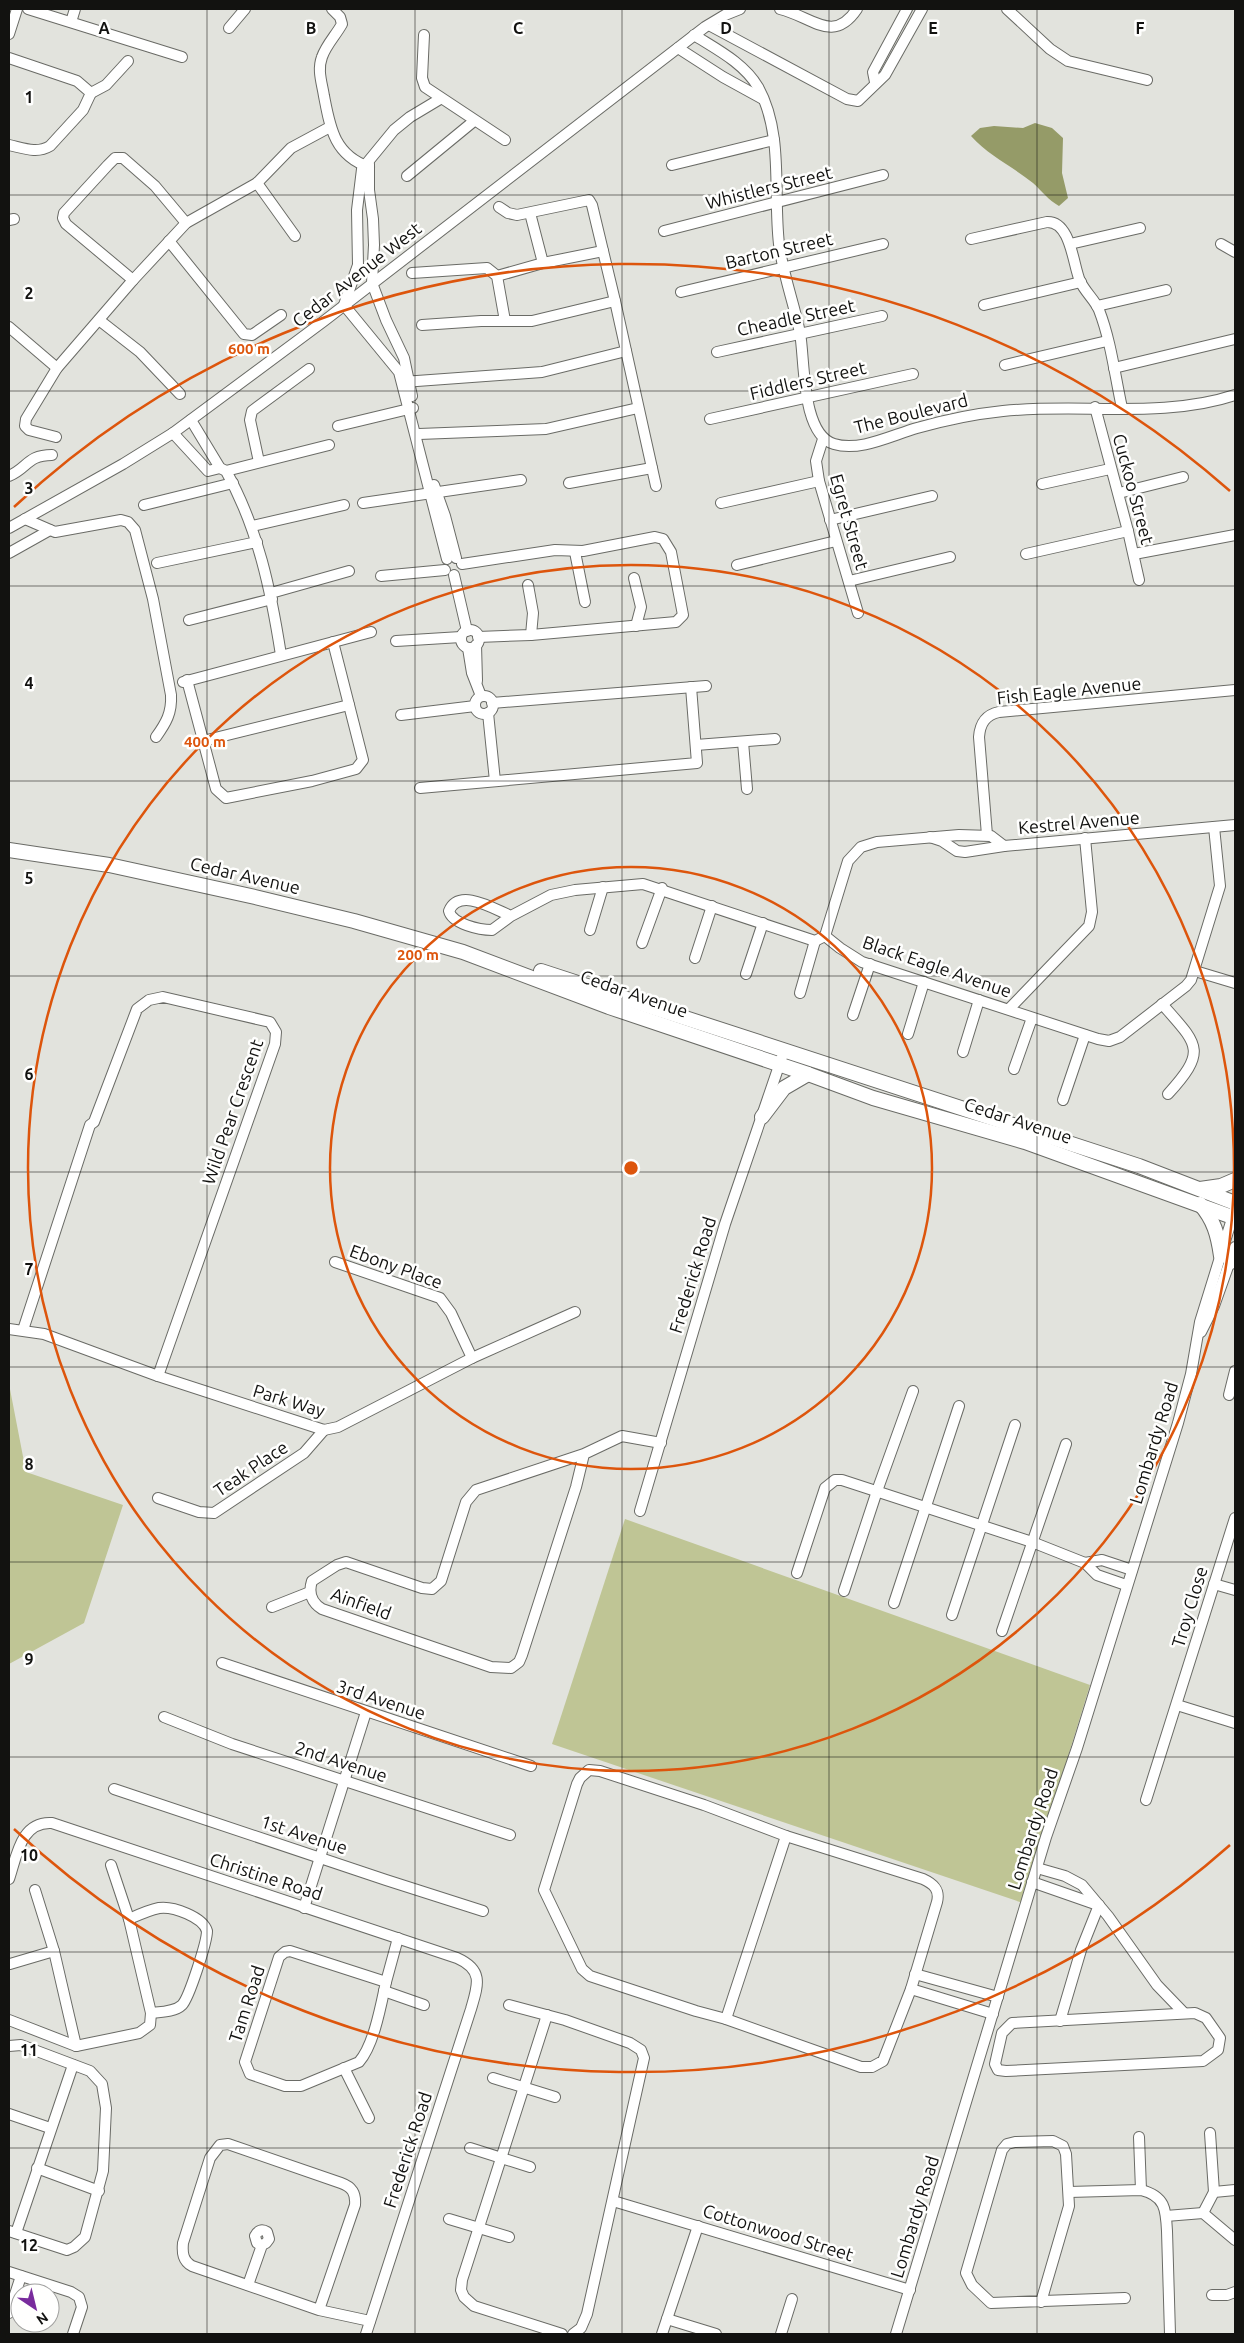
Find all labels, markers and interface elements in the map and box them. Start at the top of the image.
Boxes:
text: A [98,19,110,37]
text: B [306,19,316,37]
text: C [513,19,523,37]
text: D [720,19,732,37]
text: E [928,19,938,37]
text: F [1136,19,1145,37]
text: 1 [24,88,34,106]
street label: Whistlers Street [703,162,834,212]
street label: Cedar Avenue West [288,218,425,331]
street label: Barton Street [723,228,834,272]
text: 2 [24,284,34,302]
street label: Cheadle Street [735,295,857,339]
text: 600 m [228,340,270,357]
street label: Fiddlers Street [748,357,868,403]
street label: The Boulevard [852,389,970,437]
street label: Cuckoo Street [1110,431,1158,546]
street label: Egret Street [827,472,873,572]
text: 3 [24,479,34,497]
street label: Fish Eagle Avenue [996,672,1142,708]
text: 4 [24,674,34,692]
text: 400 m [184,733,226,750]
street label: Kestrel Avenue [1017,807,1140,837]
street label: Cedar Avenue [188,853,302,897]
text: 5 [24,869,34,887]
street label: Black Eagle Avenue [860,931,1014,1001]
text: 200 m [397,946,439,963]
street label: Cedar Avenue [578,965,691,1021]
street label: Wild Pear Crescent [198,1036,266,1187]
text: 6 [24,1065,34,1083]
street label: Cedar Avenue [962,1093,1075,1147]
centre of rings [622,1159,640,1177]
street label: Frederick Road [665,1214,719,1335]
street label: Ebony Place [347,1240,445,1292]
text: 7 [24,1260,34,1278]
street label: Lombardy Road [1125,1379,1181,1506]
street label: Park Way [251,1380,328,1421]
street label: Teak Place [210,1436,291,1500]
text: 8 [24,1455,34,1473]
street label: Troy Close [1167,1564,1211,1650]
street label: Ainfield [328,1583,394,1623]
text: 9 [24,1650,34,1668]
street label: 3rd Avenue [334,1675,428,1723]
street label: 2nd Avenue [293,1737,390,1785]
street label: Lombardy Road [1003,1765,1061,1892]
street label: 1st Avenue [259,1811,350,1857]
text: 10 [20,1846,38,1864]
street label: Christine Road [207,1848,325,1904]
street label: Tam Road [224,1963,268,2045]
text: 11 [20,2041,38,2059]
street label: Frederick Road [379,2089,435,2210]
street label: Lombardy Road [886,2153,942,2280]
street label: Cottonwood Street [701,2200,856,2264]
text: 12 [20,2236,38,2254]
north arrow [10,2283,60,2333]
text: N [34,2309,51,2328]

